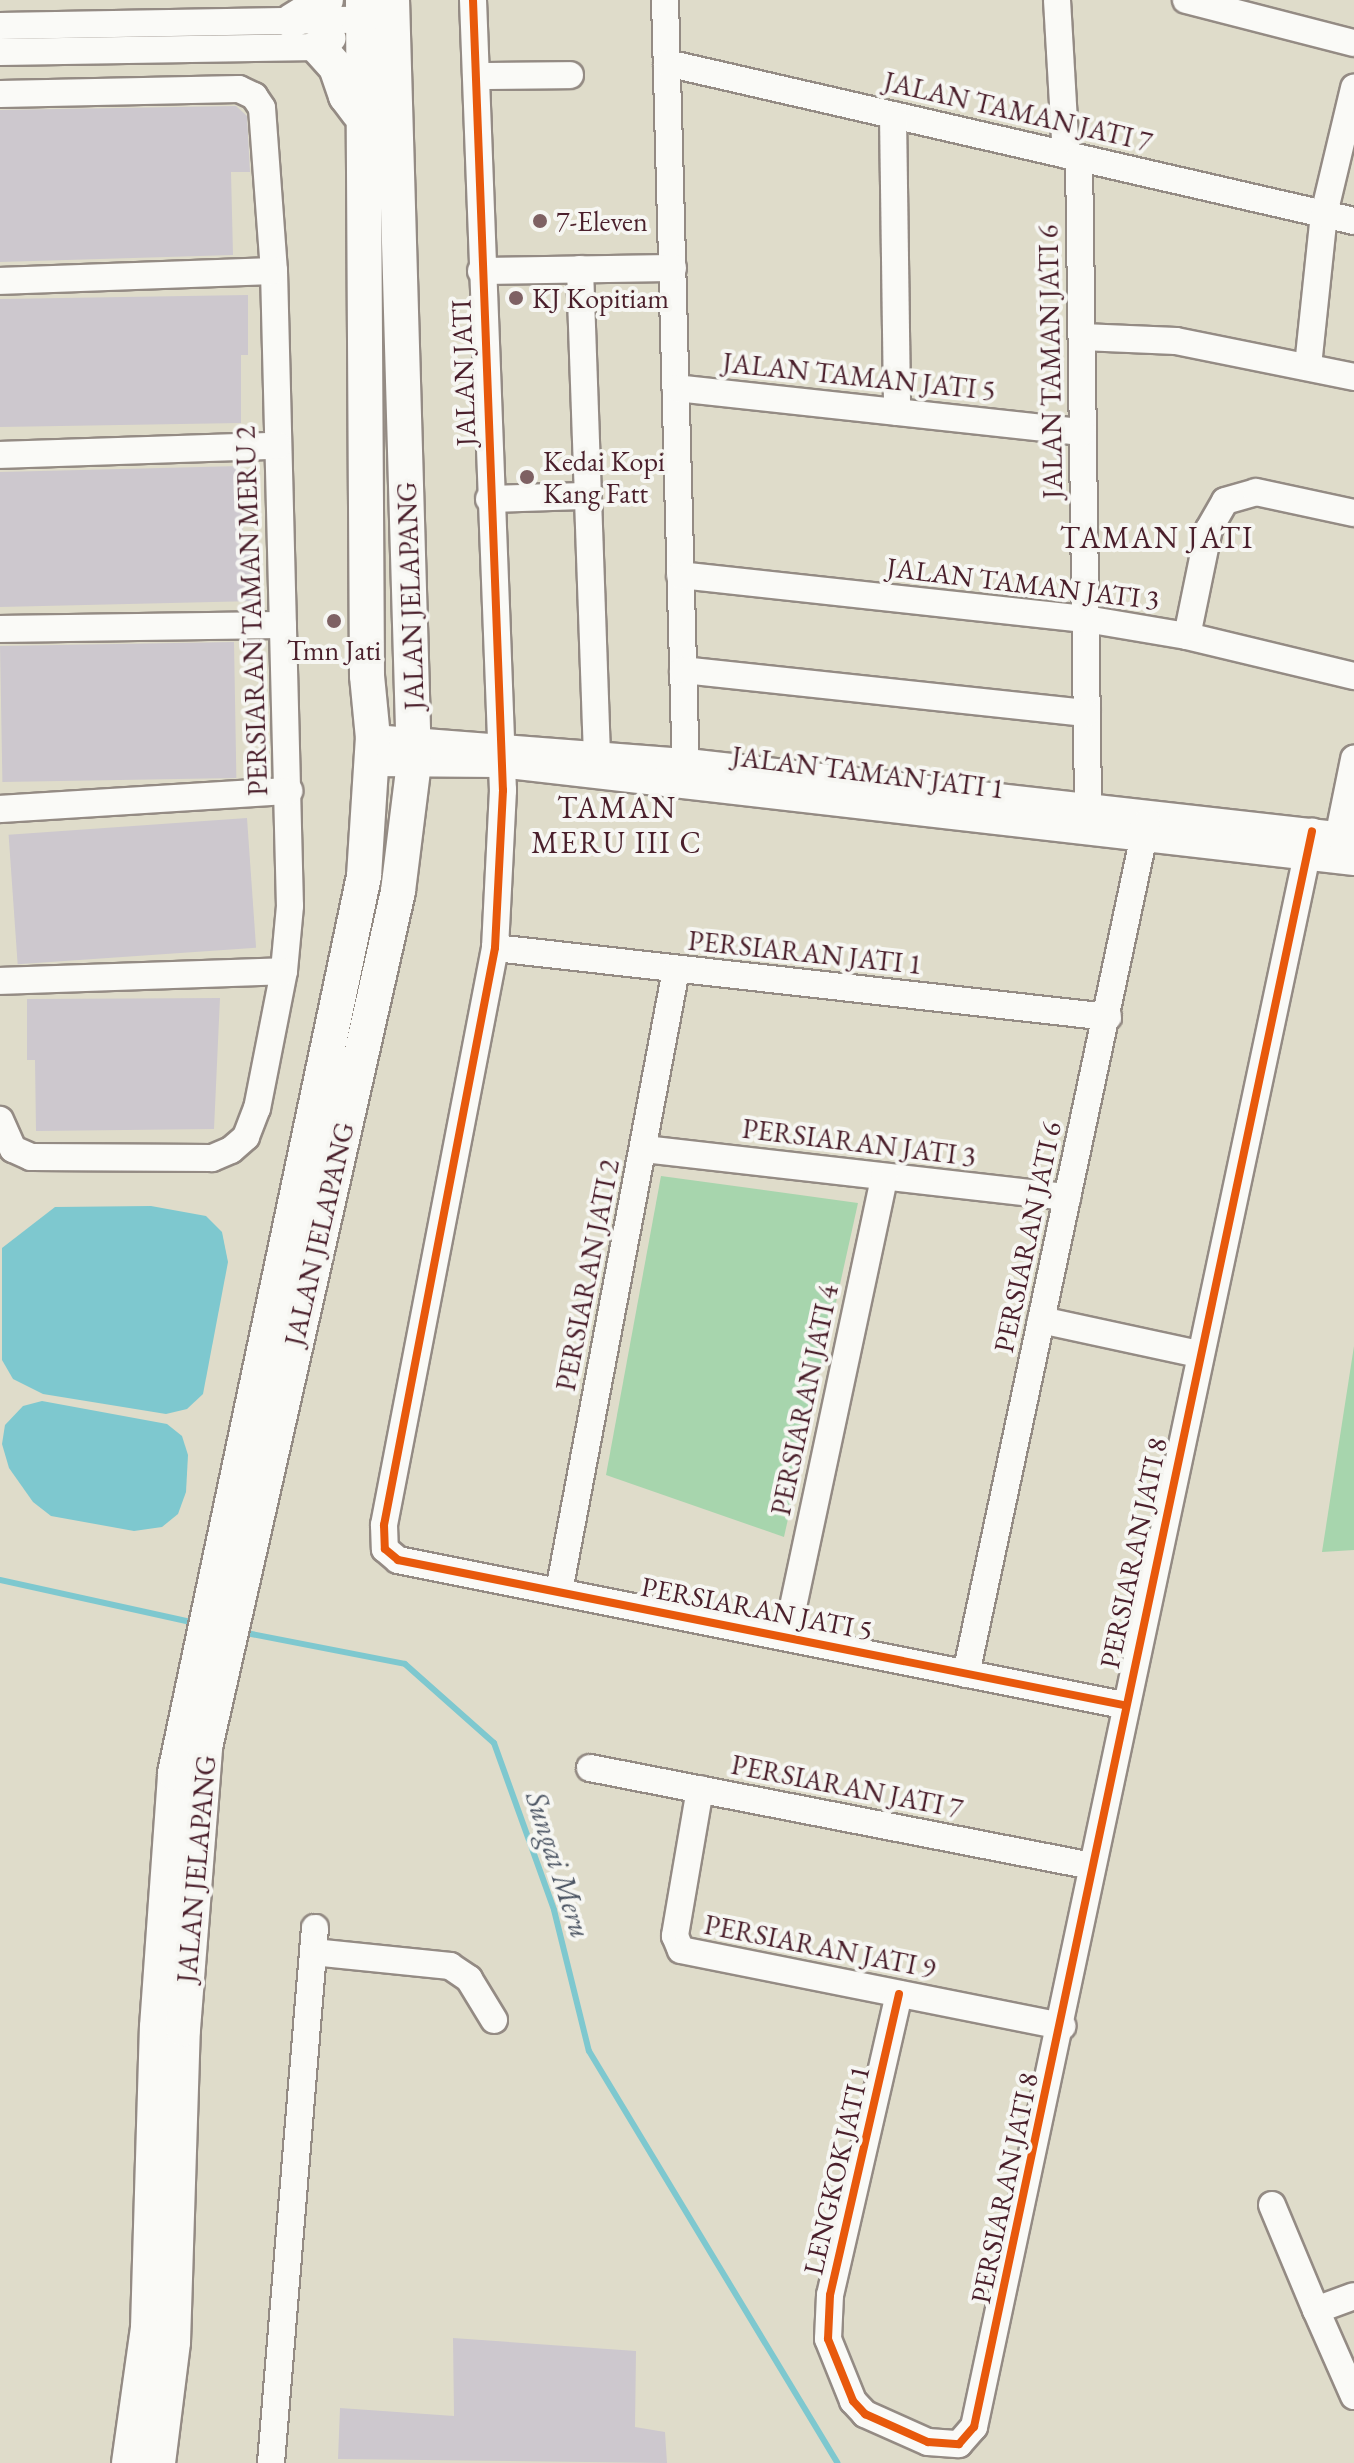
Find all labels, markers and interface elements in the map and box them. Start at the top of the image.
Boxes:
street label: JALAN TAMAN JATI 7 [881,64,1155,158]
place label: 7-Eleven [556,204,648,238]
marker: 7-Eleven [531,212,549,230]
street label: JALAN TAMAN JATI 6 [1031,225,1069,499]
place label: KJ Kopitiam [532,281,669,315]
marker: KJ Kopitiam [507,289,525,307]
street label: JALAN JATI [444,299,482,447]
street label: JALAN TAMAN JATI 5 [721,345,997,407]
street label: PERSIARAN TAMAN MERU 2 [228,425,274,797]
place label: Kedai Kopi Kang Fatt [543,444,665,510]
marker: Kedai Kopi Kang Fatt [518,468,536,486]
street label: JALAN JELAPANG [389,481,431,711]
district label: TAMAN JATI [1060,520,1254,556]
street label: JALAN TAMAN JATI 3 [885,550,1161,616]
marker: Tmn Jati [325,612,343,630]
place label: Tmn Jati [287,633,381,667]
street label: JALAN TAMAN JATI 1 [730,739,1006,805]
district label: TAMAN MERU III C [531,790,703,860]
street label: PERSIARAN JATI 1 [686,923,924,981]
street label: PERSIARAN JATI 3 [740,1111,978,1173]
street label: JALAN JELAPANG [277,1119,361,1349]
street label: PERSIARAN JATI 6 [986,1119,1068,1355]
street label: PERSIARAN JATI 2 [548,1156,626,1394]
street label: PERSIARAN JATI 4 [763,1282,845,1518]
street label: PERSIARAN JATI 8 [1092,1435,1174,1671]
street label: PERSIARAN JATI 5 [638,1569,876,1647]
street label: PERSIARAN JATI 7 [728,1747,966,1825]
street label: JALAN JELAPANG [169,1754,223,1984]
water label: Sungai Meru [517,1787,599,1943]
street label: PERSIARAN JATI 9 [701,1907,939,1985]
street label: LENGKOK JATI 1 [796,2062,876,2278]
street label: PERSIARAN JATI 8 [963,2070,1045,2306]

